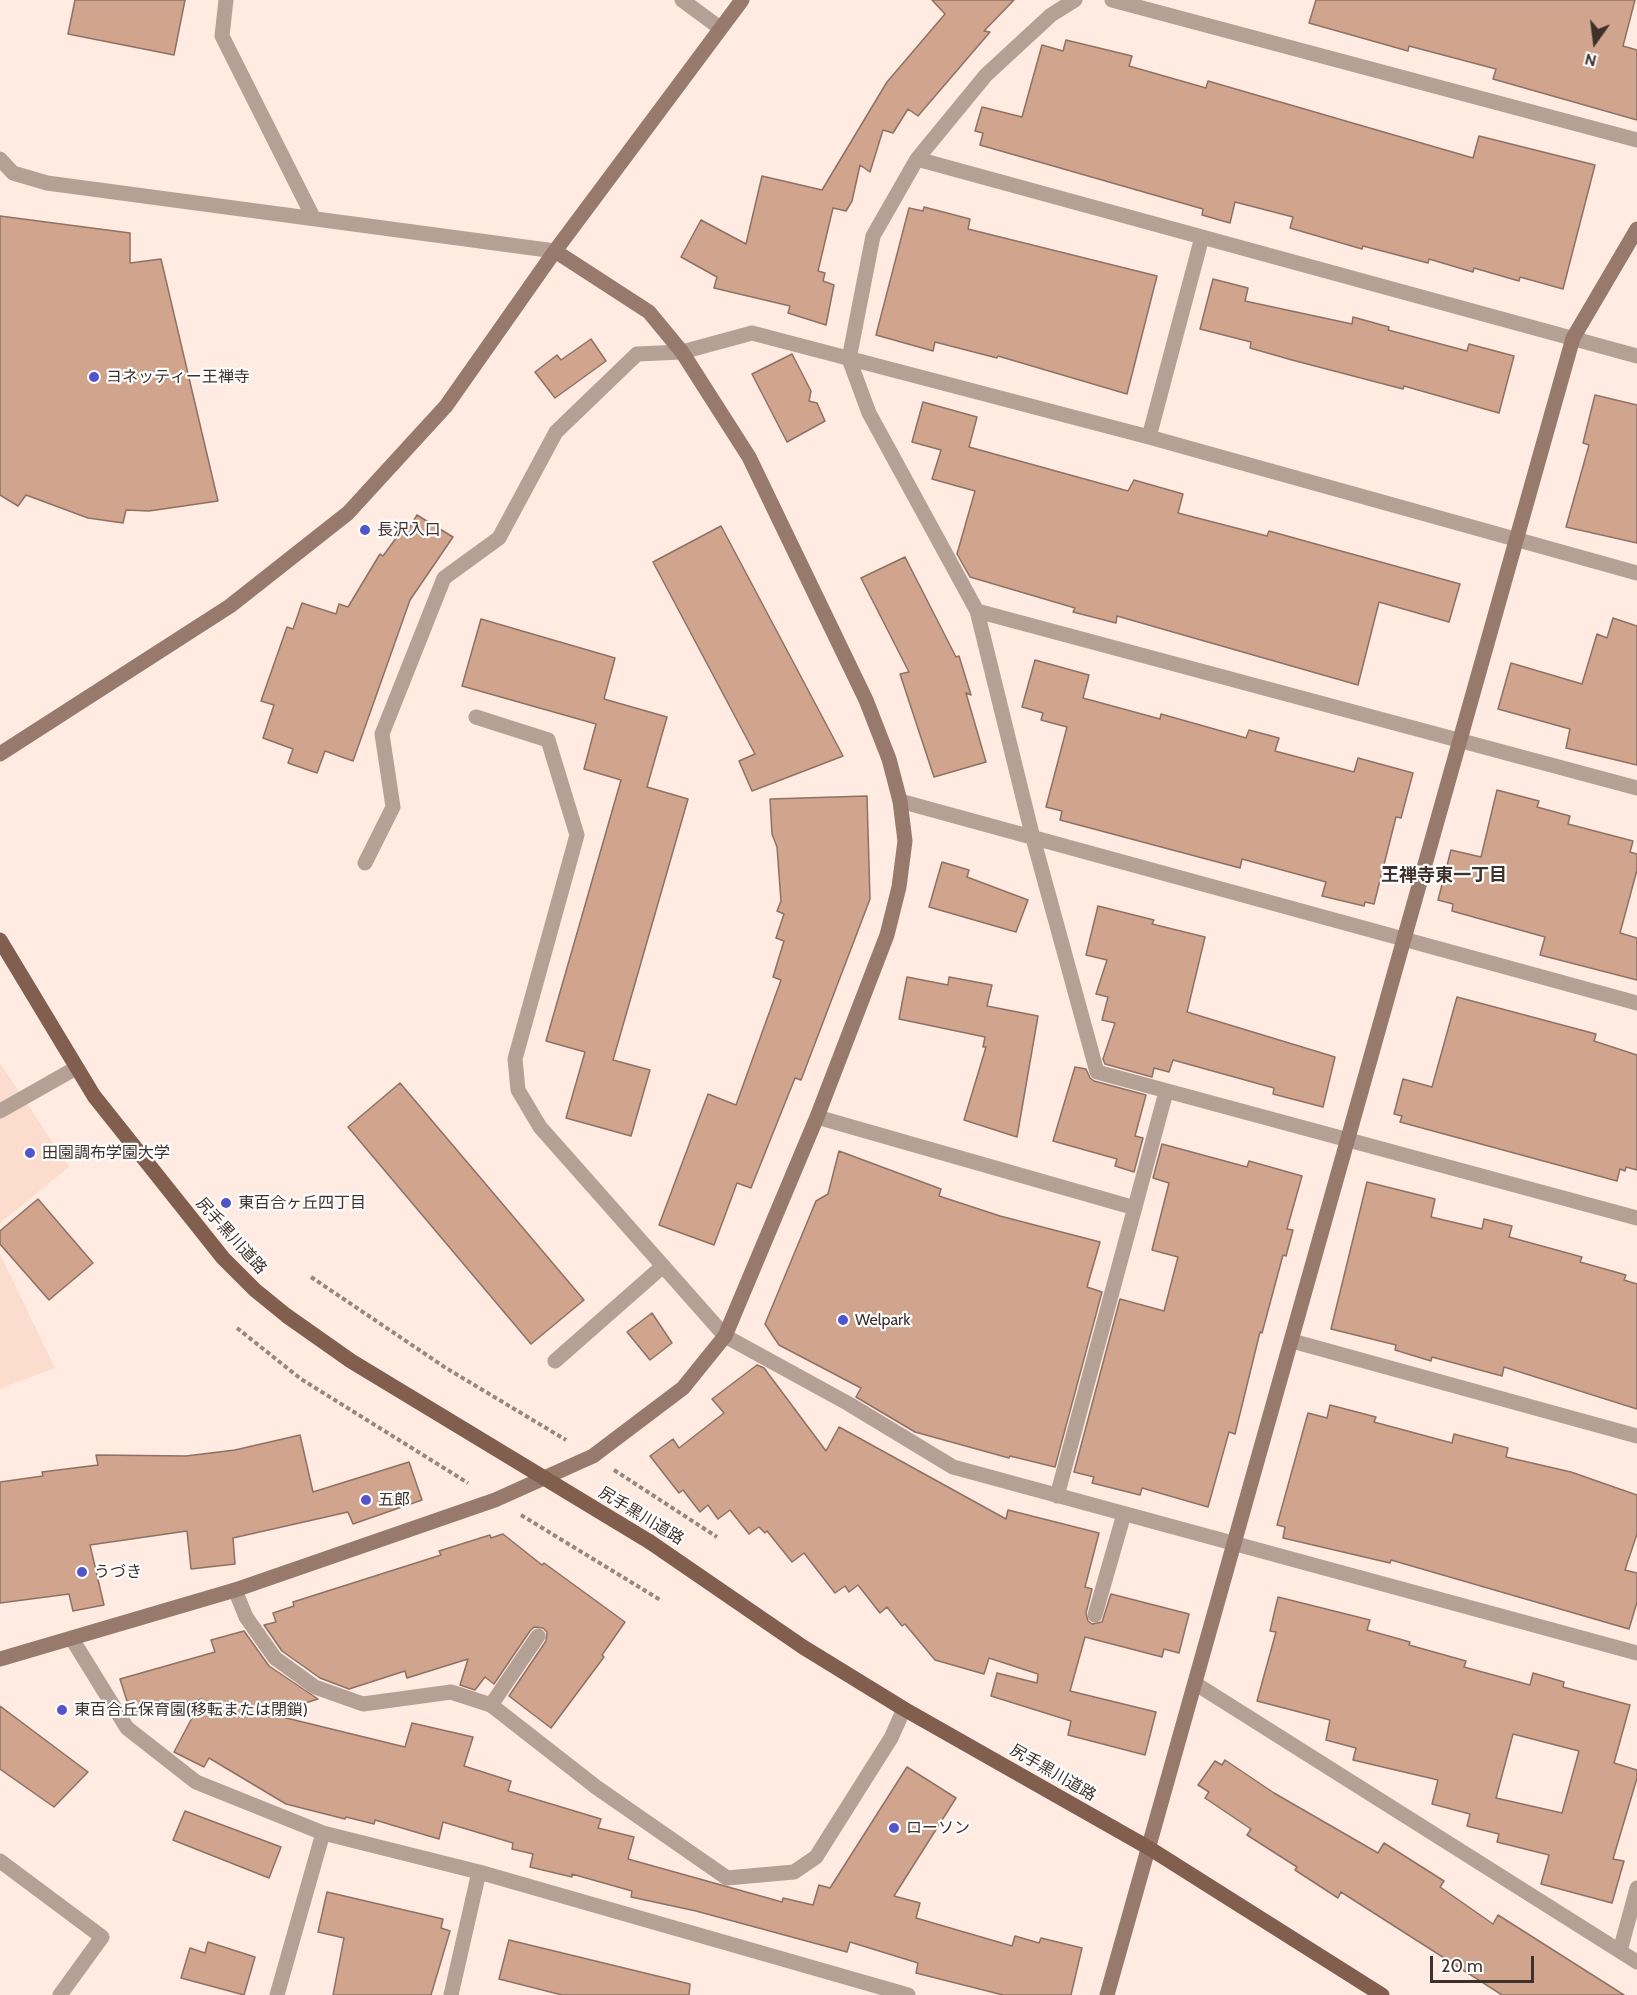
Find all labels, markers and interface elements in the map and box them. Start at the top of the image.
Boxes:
north arrow [1565,12,1625,72]
text: N [1583,49,1598,71]
place label: ヨネッティー王禅寺 [106,367,250,387]
marker: ヨネッティー王禅寺 [87,370,101,384]
place label: 長沢入口 [377,520,441,540]
marker: 長沢入口 [358,523,372,537]
district label: 王禅寺東一丁目 [1381,865,1507,887]
place label: 田園調布学園大学 [42,1143,170,1163]
marker: 田園調布学園大学 [23,1146,37,1160]
place label: 東百合ヶ丘四丁目 [238,1193,366,1213]
street label: 尻手黒川道路 [192,1194,270,1278]
marker: 東百合ヶ丘四丁目 [219,1196,233,1210]
place label: Welpark [855,1310,910,1330]
marker: Welpark [836,1313,850,1327]
street label: 尻手黒川道路 [595,1483,687,1549]
place label: 五郎 [378,1490,410,1510]
marker: 五郎 [359,1493,373,1507]
place label: うづき [94,1562,142,1582]
marker: うづき [75,1565,89,1579]
place label: 東百合丘保育園(移転または閉鎖) [74,1700,308,1720]
marker: 東百合丘保育園(移転または閉鎖) [55,1703,69,1717]
street label: 尻手黒川道路 [1007,1741,1099,1805]
place label: ローソン [906,1818,970,1838]
marker: ローソン [887,1821,901,1835]
scale bar [1433,1944,1536,1982]
text: 20 m [1441,1955,1483,1977]

